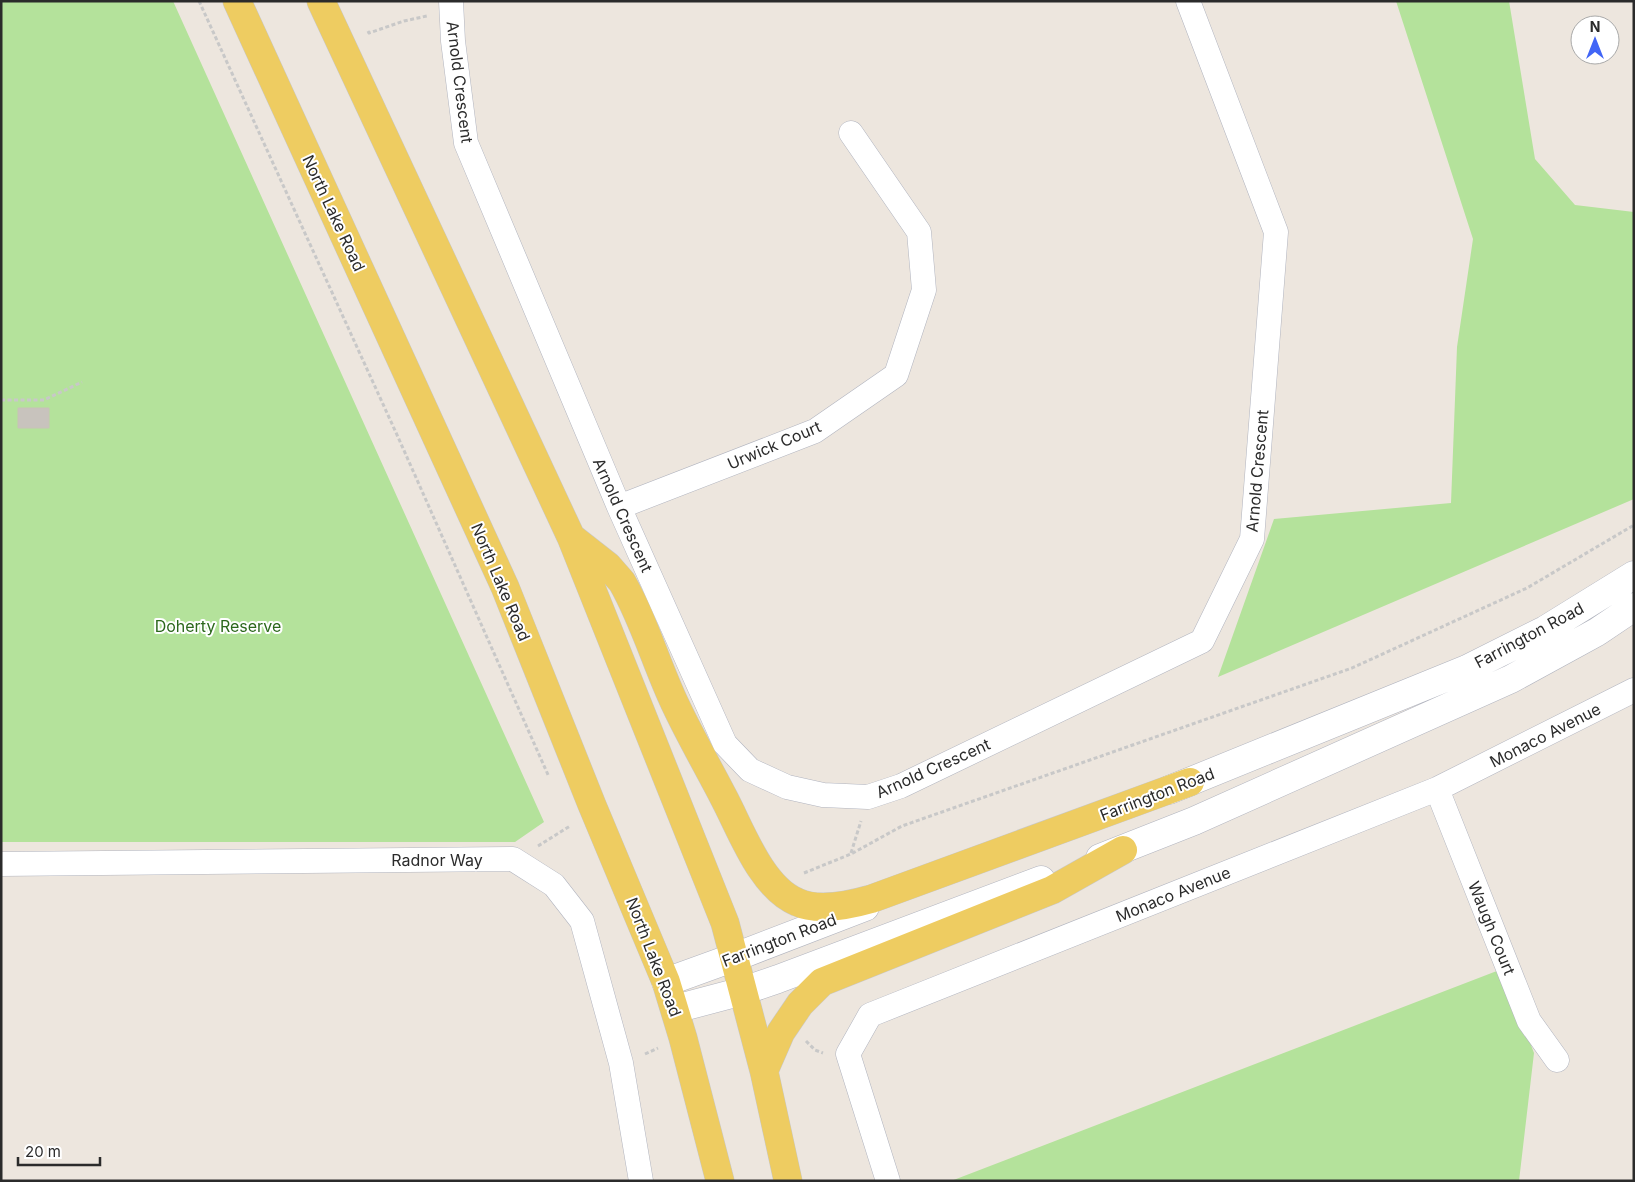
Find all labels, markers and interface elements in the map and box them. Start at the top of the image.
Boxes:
north arrow [1570,15,1620,65]
text: N [1590,18,1600,35]
street label: Arnold Crescent [443,20,477,144]
street label: North Lake Road [298,152,370,274]
street label: Arnold Crescent [1242,409,1272,533]
street label: Urwick Court [724,416,824,474]
street label: Arnold Crescent [589,455,657,575]
street label: North Lake Road [467,520,535,644]
street label: Farrington Road [1471,598,1587,672]
park label: Doherty Reserve [155,616,281,636]
street label: Monaco Avenue [1486,698,1604,772]
street label: Arnold Crescent [873,734,993,802]
street label: Farrington Road [1097,763,1217,825]
street label: Radnor Way [391,850,483,870]
street label: Monaco Avenue [1113,862,1233,926]
street label: Waugh Court [1464,878,1520,978]
street label: North Lake Road [622,895,686,1019]
street label: Farrington Road [719,909,839,971]
scale bar [18,1134,100,1166]
text: 20 m [25,1142,61,1161]

